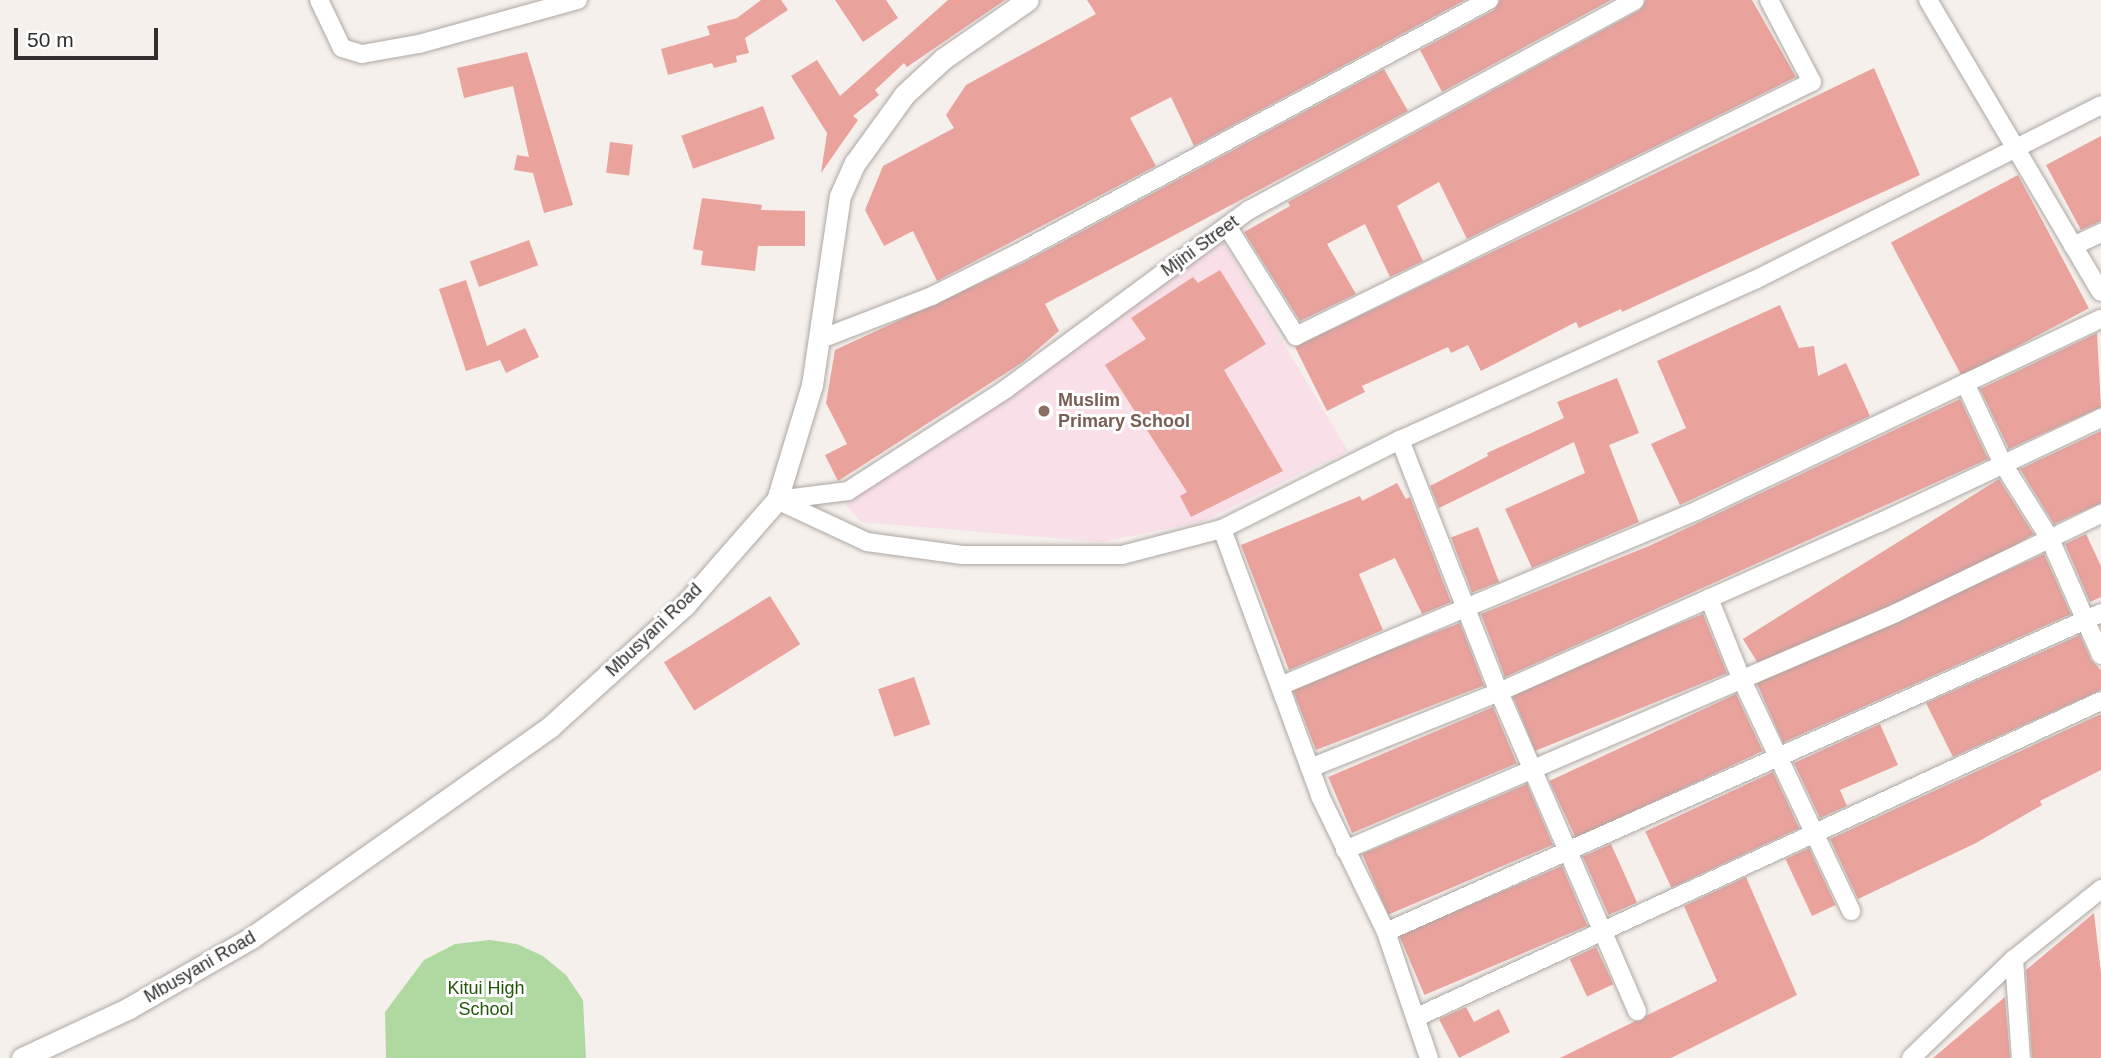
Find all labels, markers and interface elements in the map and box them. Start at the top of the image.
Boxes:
scale bar [18,14,161,58]
text: 50 m [27,28,74,51]
street label: Mjini Street [1157,211,1243,281]
place label: Muslim Primary School [1058,390,1190,432]
marker: Muslim Primary School [1036,403,1052,419]
street label: Mbusyani Road [602,579,706,681]
street label: Mbusyani Road [140,926,260,1008]
park label: Kitui High School [447,978,525,1020]

